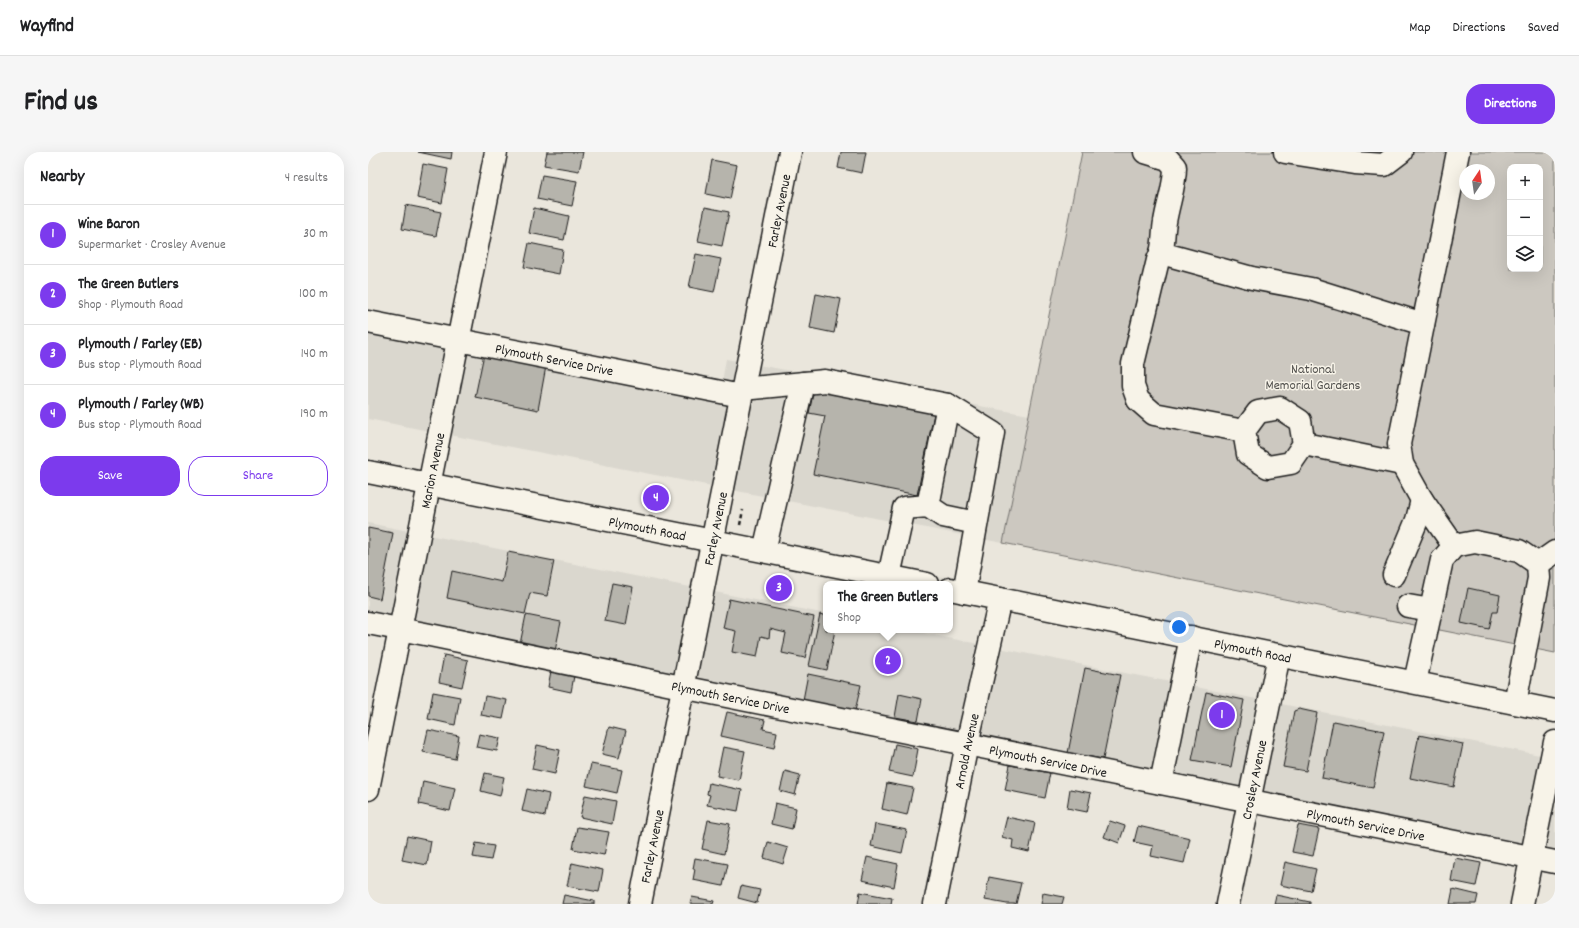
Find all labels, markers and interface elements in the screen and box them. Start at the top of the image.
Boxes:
text: Wayfind [20,14,74,41]
text: Map [1409,18,1431,38]
text: Directions [1453,18,1506,38]
text: Saved [1528,18,1559,38]
text: Find us [24,84,98,124]
button: Directions [1466,84,1555,124]
north arrow [1459,164,1495,200]
map controls [1507,164,1543,272]
button: + [1507,164,1543,200]
text: Nearby [40,166,84,190]
text: 4 results [285,169,328,188]
street label: Farley Avenue [763,172,797,250]
button: − [1507,200,1543,236]
text: Wine Baron [78,214,140,236]
text: 1 [52,225,54,244]
text: 30 m [303,225,328,244]
text: Supermarket · Crosley Avenue [78,236,226,255]
button: layers [1507,236,1543,272]
text: The Green Butlers [78,274,179,296]
text: 2 [50,285,56,304]
text: 100 m [299,285,328,304]
text: Shop · Plymouth Road [78,296,183,315]
text: Plymouth / Farley (EB) [78,334,202,356]
street label: Plymouth Service Drive [493,339,615,382]
text: 3 [50,345,56,364]
text: 140 m [301,345,328,364]
text: Bus stop · Plymouth Road [78,356,202,375]
park label: National Memorial Gardens [1266,360,1361,396]
text: Plymouth / Farley (WB) [78,394,204,416]
text: 4 [50,405,56,424]
text: 190 m [300,405,328,424]
text: Bus stop · Plymouth Road [78,416,202,435]
street label: Marion Avenue [417,431,451,510]
button: Save [40,456,180,496]
button: Share [188,456,328,496]
pin: 4 [643,483,669,513]
street label: Farley Avenue [700,490,734,567]
street label: Plymouth Road [607,512,687,547]
pin: 3 [766,573,792,603]
popup [823,581,953,633]
text: The Green Butlers [838,587,938,609]
text: Shop [838,609,861,628]
your location [1169,617,1189,637]
street label: Plymouth Road [1212,634,1293,670]
pin: 2 [875,646,901,676]
street label: Plymouth Service Drive [669,677,791,720]
pin: 1 [1209,700,1235,730]
street label: Arnold Avenue [950,712,986,791]
street label: Crosley Avenue [1238,738,1273,822]
street label: Plymouth Service Drive [987,741,1109,784]
street label: Plymouth Service Drive [1305,804,1426,848]
street label: Farley Avenue [636,808,671,885]

